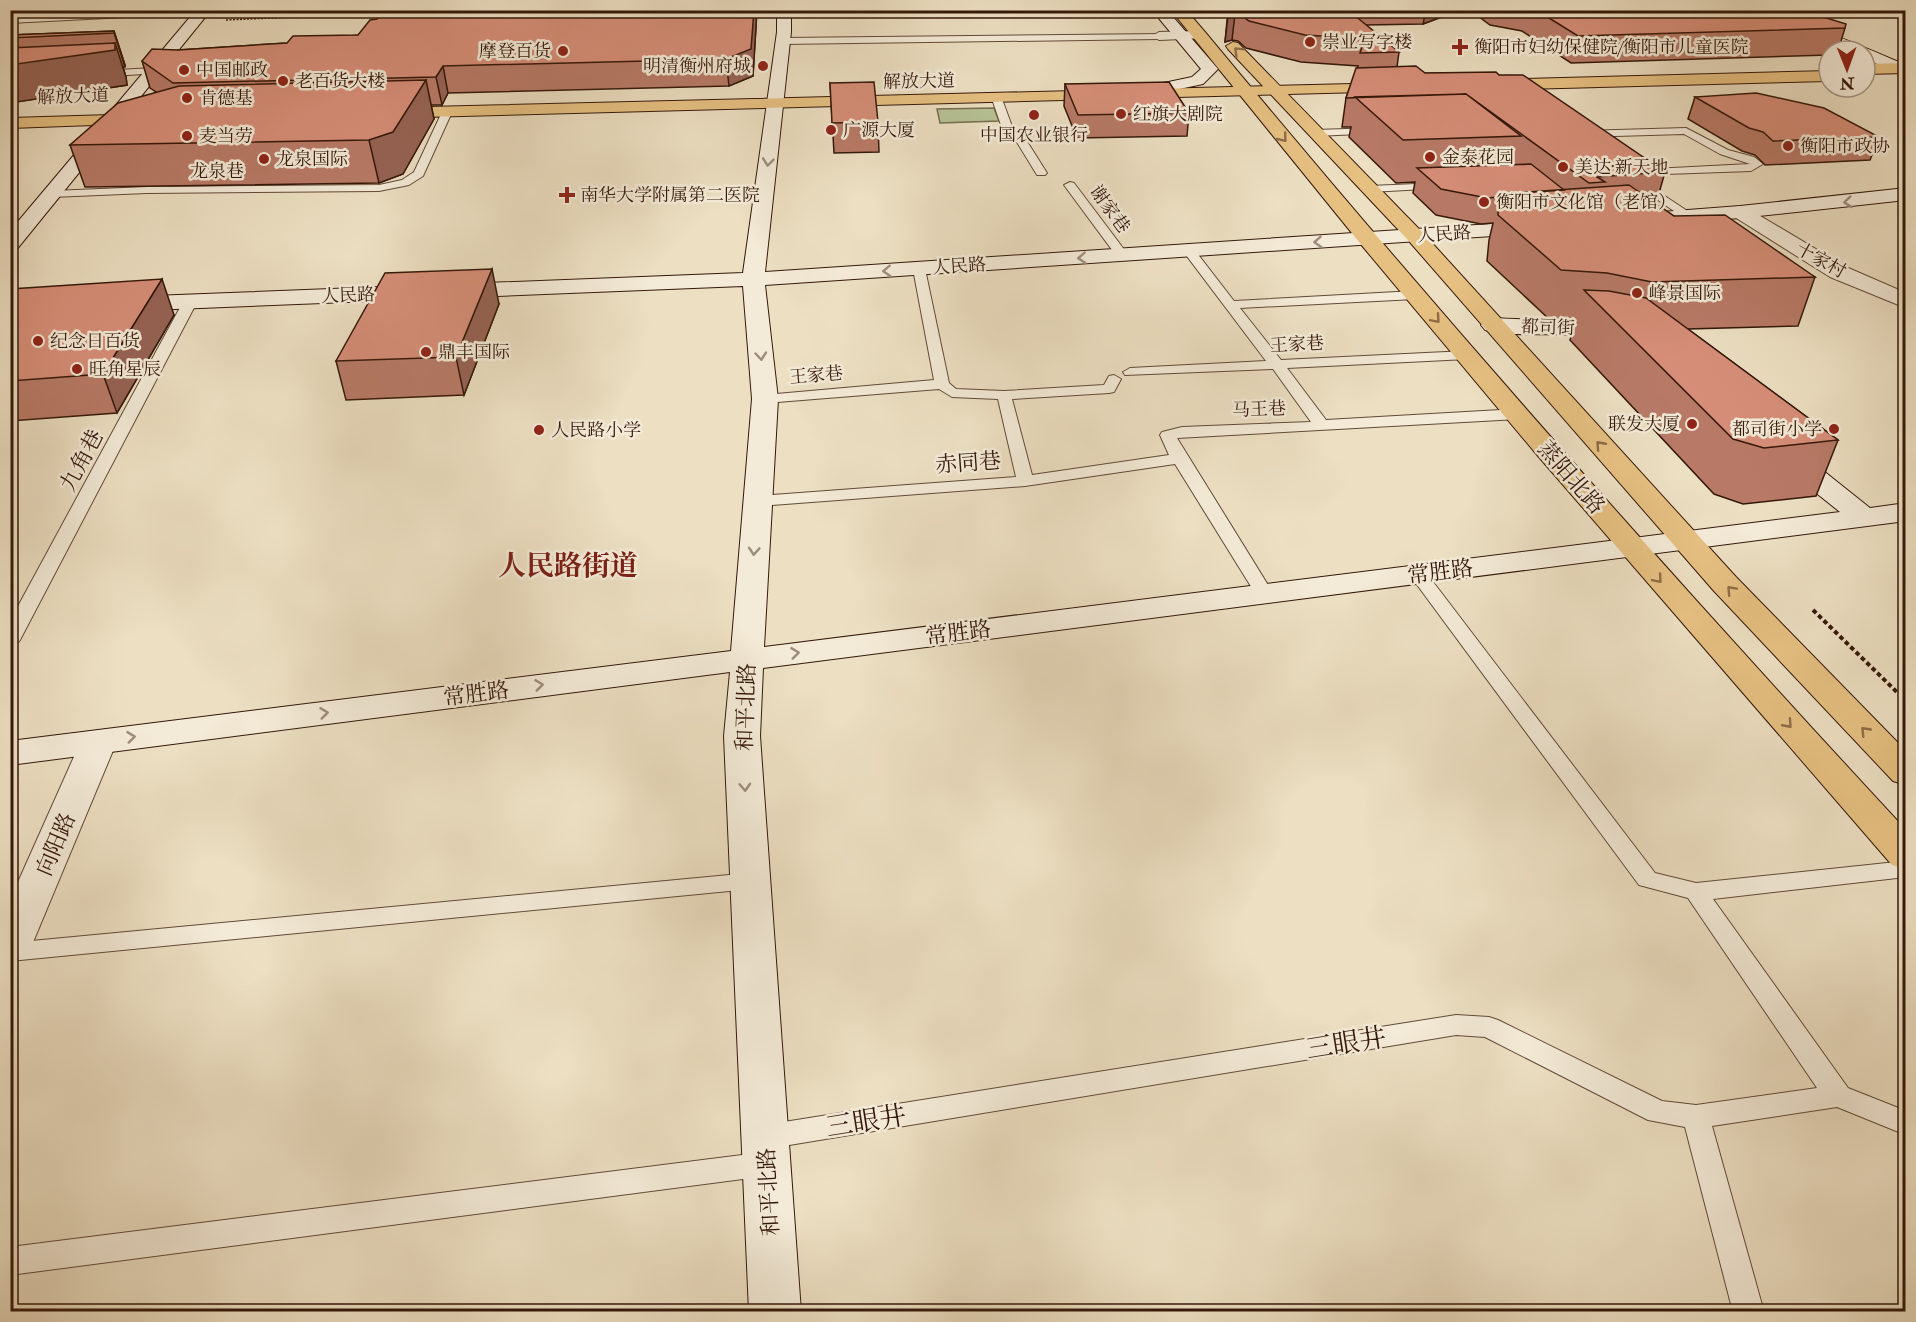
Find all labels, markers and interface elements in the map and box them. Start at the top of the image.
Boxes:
place label: 崇业写字楼 [1322,31,1412,54]
marker: 崇业写字楼 [1303,35,1317,49]
place label: 衡阳市妇幼保健院/衡阳市儿童医院 [1474,36,1749,59]
marker: 衡阳市妇幼保健院/衡阳市儿童医院 [1451,38,1469,56]
north arrow [1817,39,1877,99]
place label: 摩登百货 [479,40,551,63]
marker: 摩登百货 [556,44,570,58]
one-way arrow [1234,48,1245,59]
place label: 明清衡州府城 [643,55,751,78]
place label: 中国邮政 [196,59,268,82]
marker: 明清衡州府城 [756,59,770,73]
marker: 中国邮政 [177,63,191,77]
street label: 解放大道 [883,69,955,94]
place label: 老百货大楼 [295,70,385,93]
text: N [1839,73,1856,93]
marker: 老百货大楼 [276,74,290,88]
street label: 解放大道 [37,84,109,109]
place label: 肯德基 [199,87,253,110]
marker: 肯德基 [180,91,194,105]
place label: 红旗大剧院 [1133,103,1223,126]
marker: 红旗大剧院 [1114,107,1128,121]
marker: 中国农业银行 [1027,108,1041,122]
place label: 广源大厦 [843,119,915,142]
marker: 广源大厦 [824,123,838,137]
place label: 中国农业银行 [980,124,1088,147]
place label: 麦当劳 [199,125,253,148]
marker: 麦当劳 [180,129,194,143]
one-way arrow [1276,131,1287,142]
place label: 衡阳市政协 [1800,135,1890,158]
marker: 衡阳市政协 [1781,139,1795,153]
place label: 金泰花园 [1442,146,1514,169]
place label: 龙泉国际 [276,148,348,171]
marker: 金泰花园 [1423,150,1437,164]
marker: 龙泉国际 [257,152,271,166]
place label: 美达·新天地 [1575,156,1669,179]
one-way arrow [762,158,774,167]
street label: 龙泉巷 [190,160,244,183]
marker: 美达·新天地 [1556,160,1570,174]
street label: 谢家巷 [1084,181,1135,238]
place label: 南华大学附属第二医院 [580,184,760,207]
marker: 南华大学附属第二医院 [558,186,576,204]
place label: 衡阳市文化馆（老馆） [1496,191,1676,214]
marker: 衡阳市文化馆（老馆） [1477,195,1491,209]
one-way arrow [1843,195,1852,208]
street label: 人民路 [1416,221,1472,248]
one-way arrow [1314,235,1323,248]
street label: 十家村 [1792,237,1850,284]
one-way arrow [1077,251,1086,264]
street label: 人民路 [931,253,987,280]
one-way arrow [883,264,892,277]
place label: 峰景国际 [1649,282,1721,305]
street label: 人民路 [321,283,375,308]
marker: 峰景国际 [1630,286,1644,300]
one-way arrow [1429,312,1440,323]
street label: 都司街 [1521,315,1575,340]
place label: 纪念日百货 [50,330,140,353]
street label: 王家巷 [1269,332,1325,357]
marker: 纪念日百货 [31,334,45,348]
place label: 鼎丰国际 [438,341,510,364]
marker: 鼎丰国际 [419,345,433,359]
one-way arrow [754,352,767,361]
place label: 旺角星辰 [89,358,161,381]
marker: 旺角星辰 [70,362,84,376]
street label: 王家巷 [788,362,844,389]
street label: 马王巷 [1232,397,1286,422]
place label: 联发大厦 [1608,413,1680,436]
marker: 联发大厦 [1685,417,1699,431]
place label: 都司街小学 [1732,418,1822,441]
place label: 人民路小学 [551,419,641,442]
marker: 都司街小学 [1827,422,1841,436]
marker: 人民路小学 [532,423,546,437]
street label: 九角巷 [54,425,110,496]
street label: 蒸阳北路 [1532,435,1611,520]
one-way arrow [1596,441,1607,452]
street label: 赤同巷 [934,447,1002,479]
one-way arrow [748,546,761,555]
district label: 人民路街道 [498,549,638,584]
street label: 常胜路 [1406,554,1475,590]
one-way arrow [1651,572,1662,583]
one-way arrow [1727,586,1738,596]
street label: 常胜路 [924,615,993,651]
one-way arrow [790,647,799,659]
street label: 和平北路 [730,663,762,752]
street label: 常胜路 [442,676,511,712]
one-way arrow [534,680,543,692]
one-way arrow [320,707,329,719]
one-way arrow [1781,718,1792,728]
one-way arrow [1861,727,1872,738]
one-way arrow [126,731,136,744]
one-way arrow [739,783,752,792]
street label: 向阳路 [30,809,82,880]
street label: 三眼井 [1303,1021,1389,1066]
street label: 三眼井 [823,1099,909,1144]
street label: 和平北路 [753,1147,785,1237]

